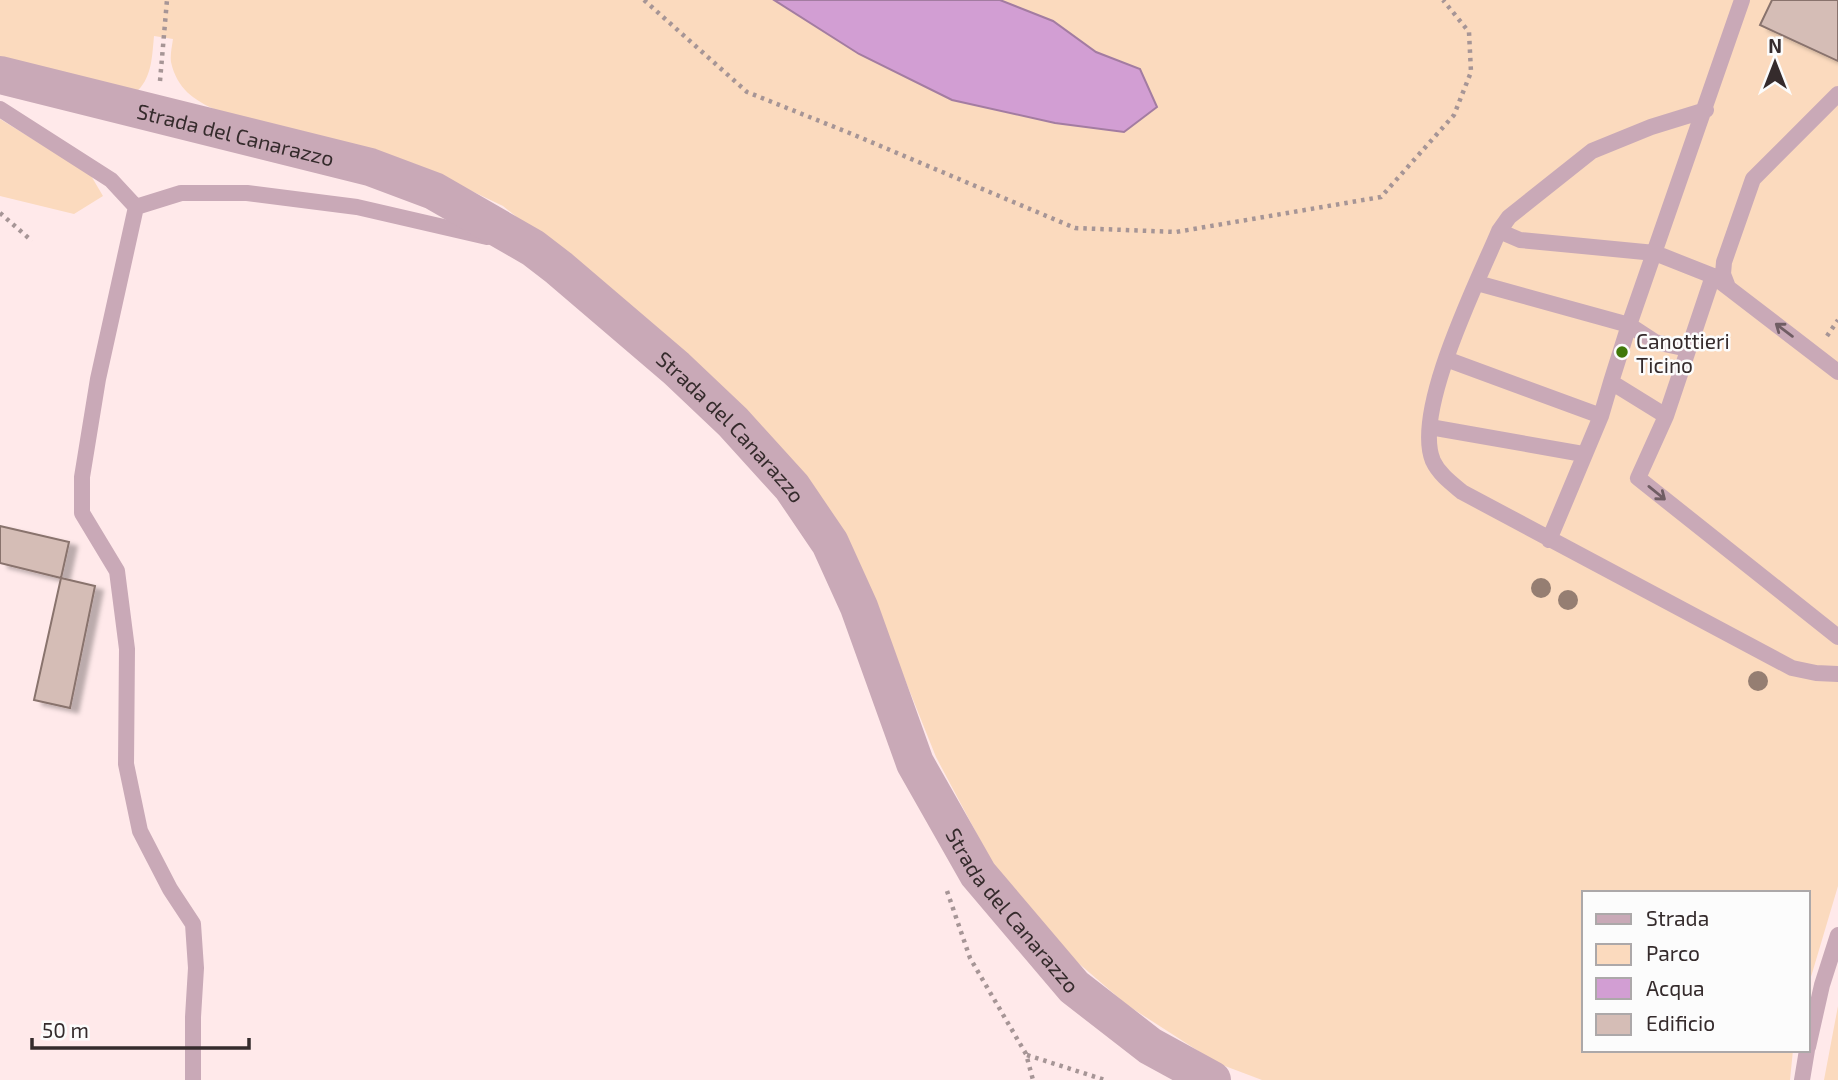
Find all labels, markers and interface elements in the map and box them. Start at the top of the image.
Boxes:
north arrow [1740,28,1810,98]
text: N [1768,34,1782,57]
street label: Strada del Canarazzo [135,97,337,170]
one-way arrow [1775,323,1793,338]
place label: Canottieri Ticino [1636,328,1730,377]
marker: Canottieri Ticino [1614,344,1630,360]
street label: Strada del Canarazzo [652,345,811,507]
one-way arrow [1648,486,1666,501]
street label: Strada del Canarazzo [942,823,1085,997]
legend [1582,891,1810,1052]
text: Strada [1646,905,1709,930]
text: Parco [1646,940,1700,965]
text: Acqua [1646,975,1705,1000]
scale bar [32,1006,248,1050]
text: Edificio [1646,1010,1715,1035]
text: 50 m [42,1017,89,1042]

